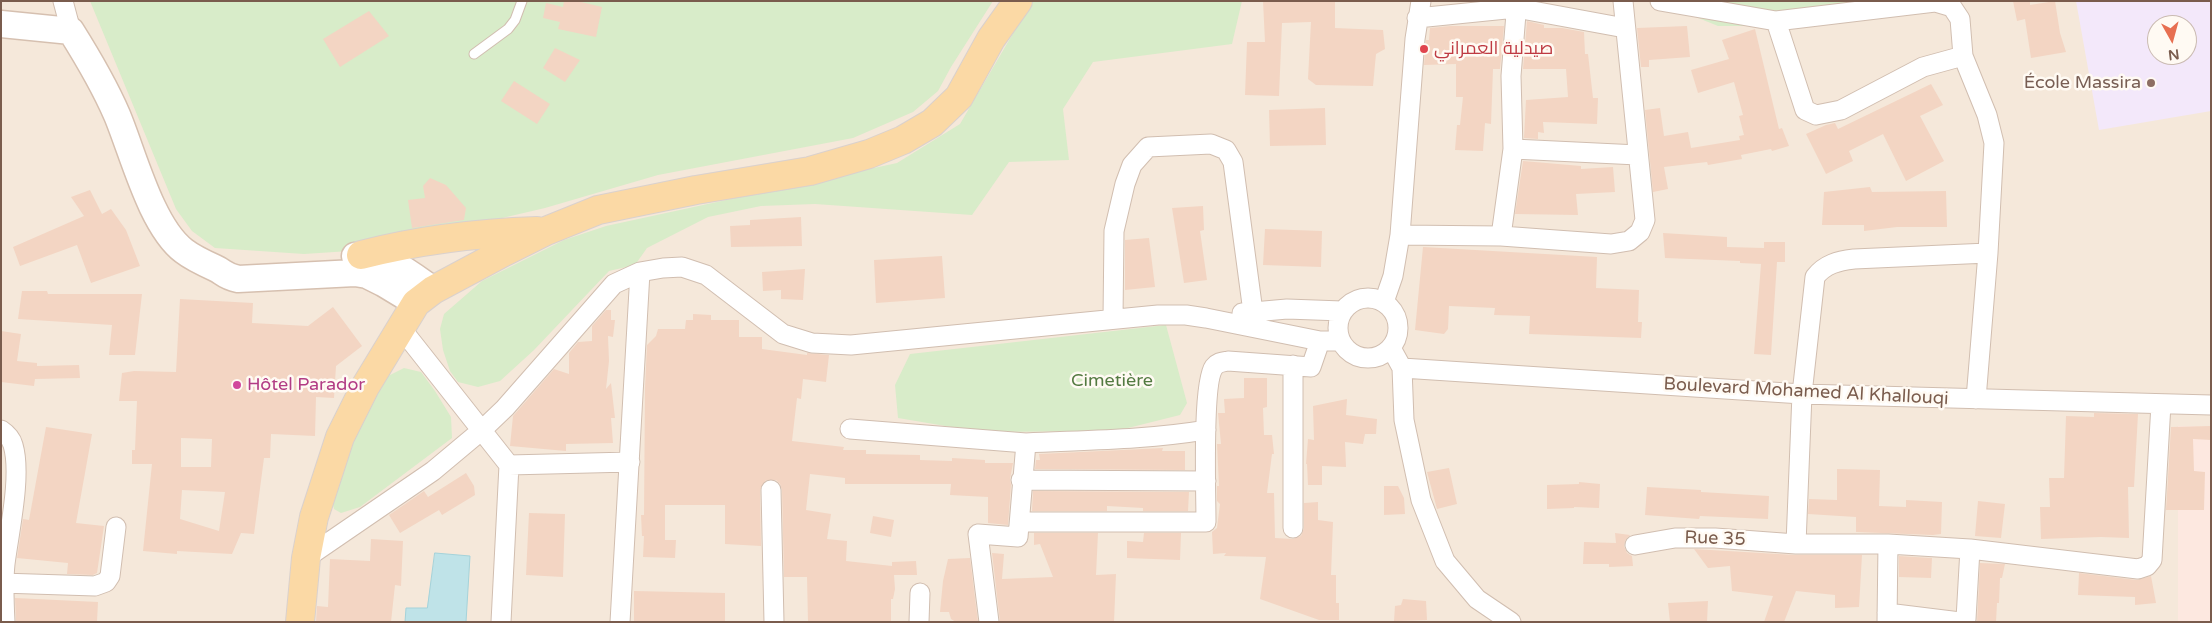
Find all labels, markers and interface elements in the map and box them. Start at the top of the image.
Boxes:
north arrow [2147,15,2197,65]
place label: صيدلية العمراني [1434,38,1553,60]
marker: صيدلية العمراني [1418,43,1430,55]
text: N [2167,45,2180,64]
place label: École Massira [2024,72,2141,94]
marker: École Massira [2145,77,2157,89]
park label: Cimetière [1071,370,1153,392]
place label: Hôtel Parador [247,374,365,396]
street label: Boulevard Mohamed Al Khallouqi [1663,374,1949,410]
marker: Hôtel Parador [231,379,243,391]
street label: Rue 35 [1684,527,1746,551]

